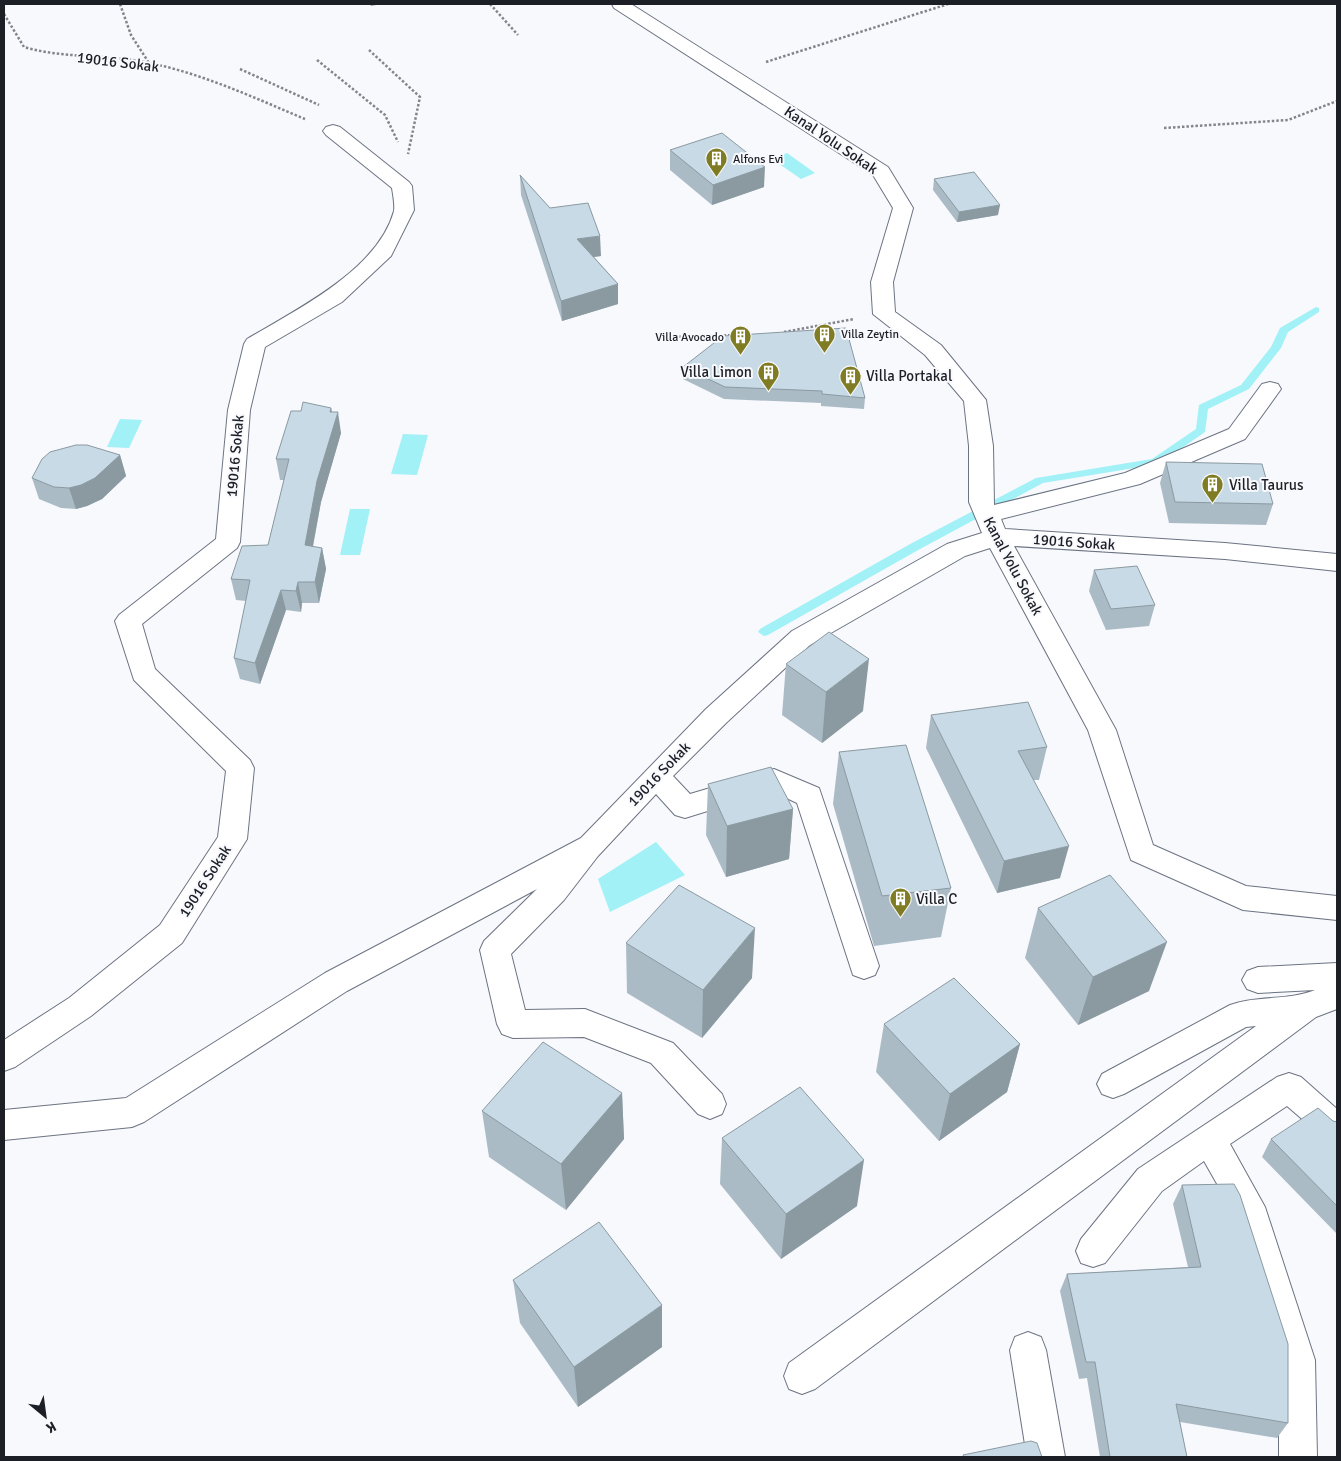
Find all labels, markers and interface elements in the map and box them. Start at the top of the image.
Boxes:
street label: 19016 Sokak [76,48,161,76]
street label: Kanal Yolu Sokak [781,102,882,178]
building icon: Alfons Evi [705,147,729,178]
place label: Alfons Evi [733,152,783,167]
building icon: Villa Zeytin [813,322,837,353]
building icon: Villa Avocado [728,325,752,356]
place label: Villa Zeytin [841,327,899,342]
place label: Villa Avocado [655,330,724,345]
building icon: Villa Limon [756,360,780,391]
place label: Villa Limon [680,363,752,381]
building icon: Villa Portakal [838,364,862,395]
place label: Villa Portakal [866,367,952,385]
street label: 19016 Sokak [222,414,248,498]
building icon: Villa Taurus [1201,473,1225,504]
place label: Villa Taurus [1229,476,1304,494]
street label: Kanal Yolu Sokak [979,514,1047,619]
street label: 19016 Sokak [1032,530,1116,554]
street label: 19016 Sokak [624,738,694,810]
street label: 19016 Sokak [175,841,235,921]
building icon: Villa C [888,887,912,918]
place label: Villa C [916,890,957,908]
north arrow [20,1391,70,1441]
text: K [43,1417,59,1437]

